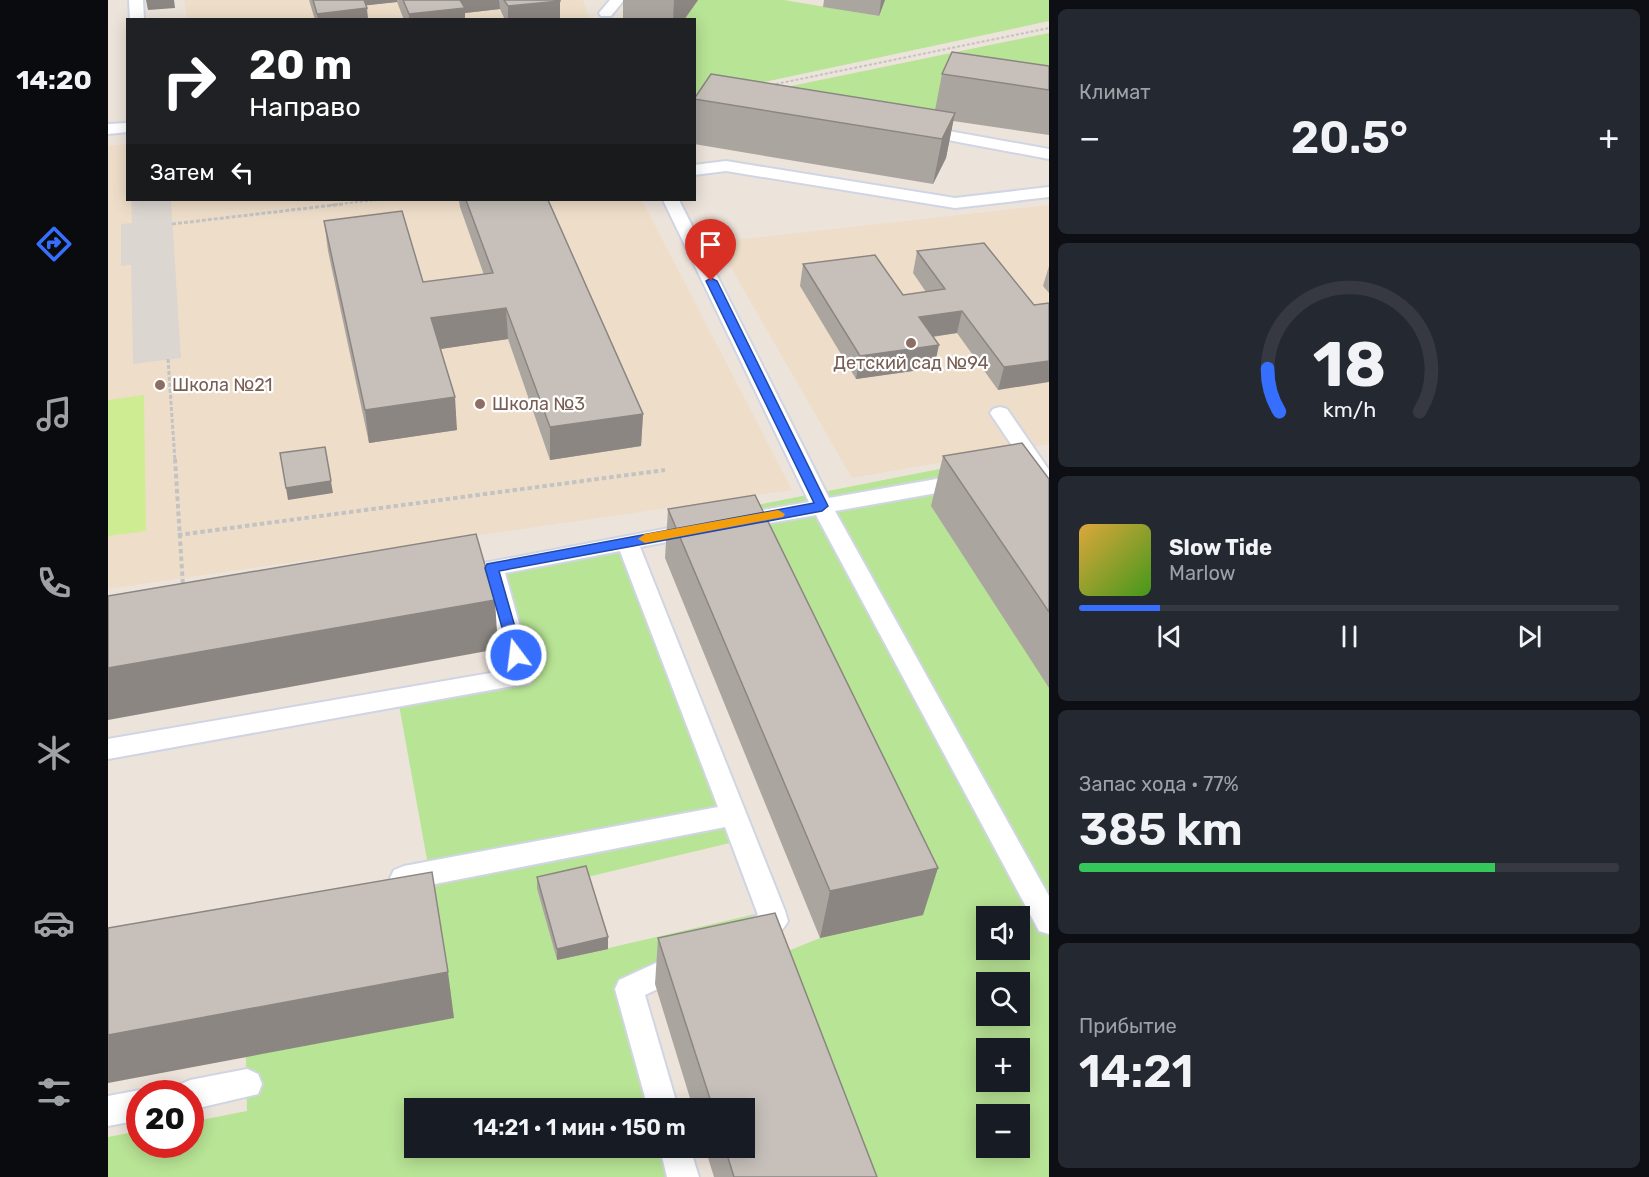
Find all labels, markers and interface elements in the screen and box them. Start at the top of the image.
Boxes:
text: 20 m [249,40,352,90]
icon: right [150,42,228,120]
text: 14:20 [16,64,92,96]
text: Климат [1079,80,1151,104]
text: Направо [249,91,361,123]
text: 20.5° [1291,111,1408,164]
text: − [1079,118,1100,157]
text: + [1598,118,1619,157]
icon: left [226,156,259,189]
text: Затем [150,159,214,186]
pin [685,219,736,281]
icon: directions [33,223,75,265]
icon: arrive [694,228,727,261]
text: 18 [1312,328,1386,402]
marker: Детский сад №94 [904,336,918,350]
place label: Детский сад №94 [833,352,989,374]
place label: Школа №21 [172,374,273,396]
marker: Школа №21 [153,378,167,392]
icon: music [33,393,75,435]
place label: Школа №3 [492,393,585,415]
marker: Школа №3 [473,397,487,411]
text: km/h [1322,397,1376,422]
text: Slow Tide [1169,534,1272,561]
text: Marlow [1169,561,1236,585]
icon: phone [33,562,75,604]
icon: previous [1153,620,1186,653]
icon: pause [1333,620,1366,653]
icon: next [1513,620,1546,653]
position arrow [484,623,548,687]
icon: climate [33,732,75,774]
text: Запас хода · 77% [1079,772,1239,796]
text: 385 km [1079,803,1243,856]
icon: car [33,902,75,944]
map controls [976,906,1030,1158]
button: sound [976,906,1030,960]
button: search [976,972,1030,1026]
text: Прибытие [1079,1014,1177,1038]
button: + [976,1038,1030,1092]
text: 14:21 [1079,1045,1193,1098]
icon: filters [33,1071,75,1113]
speed limit sign: 20 [126,1080,204,1158]
button: − [976,1104,1030,1158]
text: 14:21 · 1 мин · 150 m [473,1114,686,1141]

